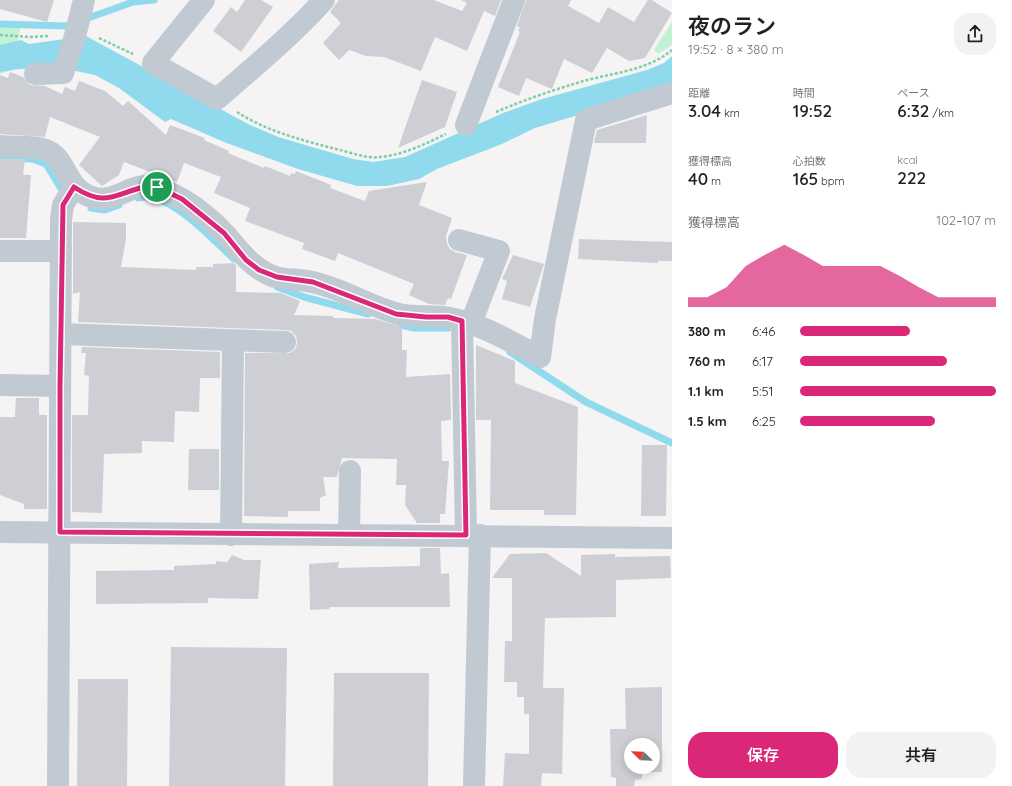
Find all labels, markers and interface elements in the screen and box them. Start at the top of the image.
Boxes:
text: 夜のラン [688,12,776,40]
button: share [954,13,996,55]
text: 19:52 · 8 × 380 m [688,41,784,57]
text: 距離 [688,86,710,100]
text: 時間 [793,86,815,100]
text: ペース [897,86,930,100]
text: 3.04 [688,100,721,121]
text: 19:52 [793,100,832,121]
text: 6:32 [897,100,929,121]
text: km [721,106,740,120]
text: /km [929,106,954,120]
text: kcal [897,153,918,167]
text: 獲得標高 [688,154,732,168]
text: 心拍数 [793,154,826,168]
text: 222 [897,167,926,188]
text: 40 [688,168,708,189]
text: 165 [793,168,818,189]
pin [140,170,174,204]
text: m [708,174,721,188]
text: bpm [818,174,844,188]
icon: arrive [146,176,168,198]
text: 102–107 m [936,212,996,228]
text: 獲得標高 [688,214,740,230]
text: 380 m [688,323,726,339]
text: 6:46 [752,323,775,339]
text: 760 m [688,353,726,369]
text: 6:17 [752,353,773,369]
text: 1.1 km [688,383,724,399]
text: 5:51 [752,383,773,399]
text: 1.5 km [688,413,727,429]
text: 6:25 [752,413,776,429]
button: 保存 [688,732,838,778]
button: 共有 [846,732,996,778]
north arrow [624,738,660,774]
map controls [624,738,660,774]

